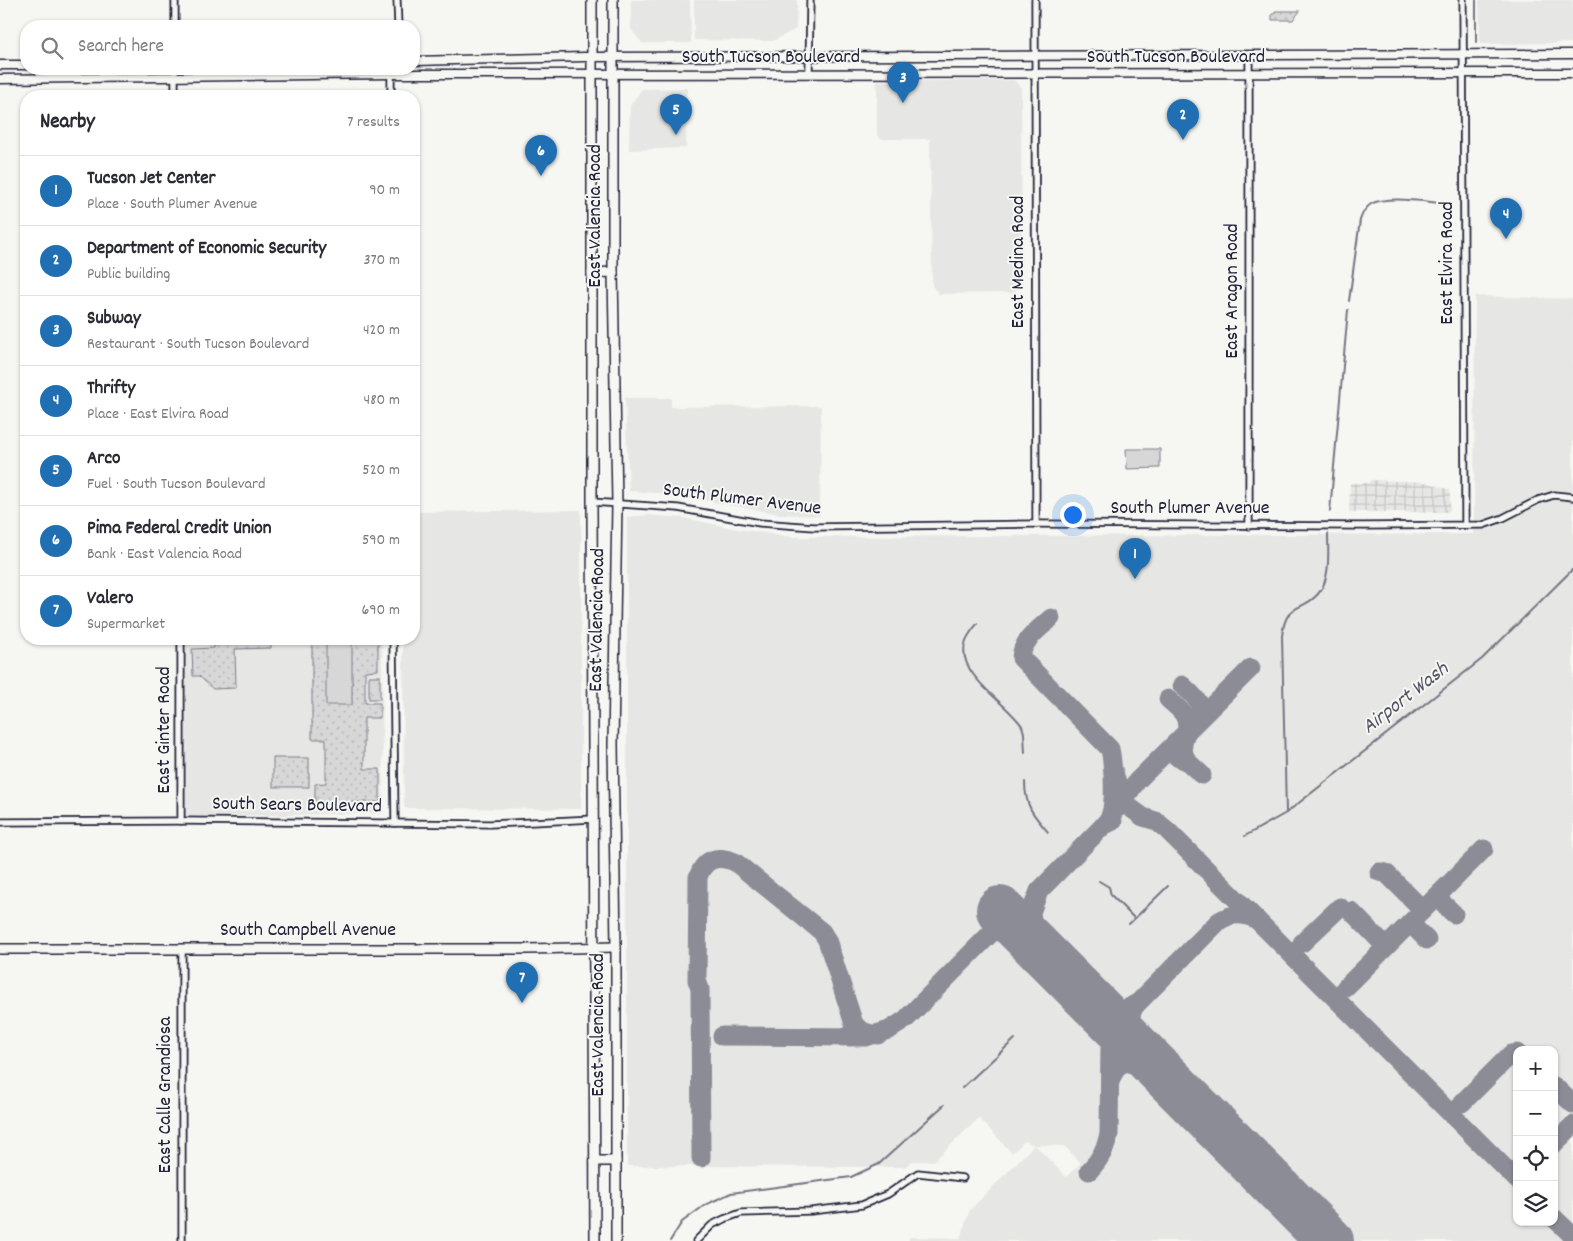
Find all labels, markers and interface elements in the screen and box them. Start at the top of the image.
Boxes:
search box [20,20,420,75]
icon: search [38,34,66,62]
text: Search here [78,34,164,61]
street label: South Tucson Boulevard [682,44,860,72]
street label: South Tucson Boulevard [1087,44,1265,72]
pin: 3 [887,62,919,103]
pin: 5 [660,94,692,135]
pin: 2 [1167,99,1199,140]
text: Nearby [40,108,95,138]
text: 7 results [347,111,400,134]
pin: 6 [525,135,557,176]
street label: East Valencia Road [582,144,610,288]
text: Tucson Jet Center [87,166,216,193]
text: 1 [54,179,58,202]
text: 90 m [369,179,400,202]
text: Place · South Plumer Avenue [87,193,257,216]
street label: East Medina Road [1005,196,1033,329]
pin: 4 [1490,198,1522,239]
street label: East Elvira Road [1434,201,1462,325]
street label: East Aragon Road [1219,223,1247,359]
text: Department of Economic Security [87,236,326,263]
text: 2 [53,249,60,272]
text: 370 m [363,249,400,272]
text: Public building [87,263,170,286]
text: Subway [87,306,141,333]
text: 3 [52,319,60,342]
text: 420 m [363,319,400,342]
text: Restaurant · South Tucson Boulevard [87,333,309,356]
text: Thrifty [87,376,135,403]
text: 4 [53,389,59,412]
text: 480 m [364,389,400,412]
text: Place · East Elvira Road [87,403,229,426]
text: Arco [87,446,121,473]
text: 5 [52,459,60,482]
text: 520 m [362,459,400,482]
text: Fuel · South Tucson Boulevard [87,473,266,496]
street label: South Plumer Avenue [661,476,823,524]
street label: South Plumer Avenue [1110,495,1270,523]
your location [1060,502,1086,528]
text: Pima Federal Credit Union [87,516,272,543]
text: 6 [52,529,60,552]
text: 590 m [362,529,400,552]
pin: 1 [1119,538,1151,579]
text: Bank · East Valencia Road [87,543,242,566]
street label: East Valencia Road [583,548,613,692]
text: Valero [87,586,133,613]
text: 7 [53,599,59,622]
text: 690 m [361,599,400,622]
text: Supermarket [87,613,165,636]
water label: Airport Wash [1356,655,1457,742]
street label: East Ginter Road [151,666,179,794]
street label: South Sears Boulevard [212,791,382,821]
street label: South Campbell Avenue [220,917,396,945]
street label: East Valencia Road [585,953,613,1097]
pin: 7 [506,962,538,1003]
street label: East Calle Grandiosa [152,1016,180,1173]
map controls [1513,1046,1558,1226]
button: + [1513,1046,1558,1091]
button: − [1513,1091,1558,1136]
button: locate [1513,1136,1558,1181]
button: layers [1513,1181,1558,1226]

